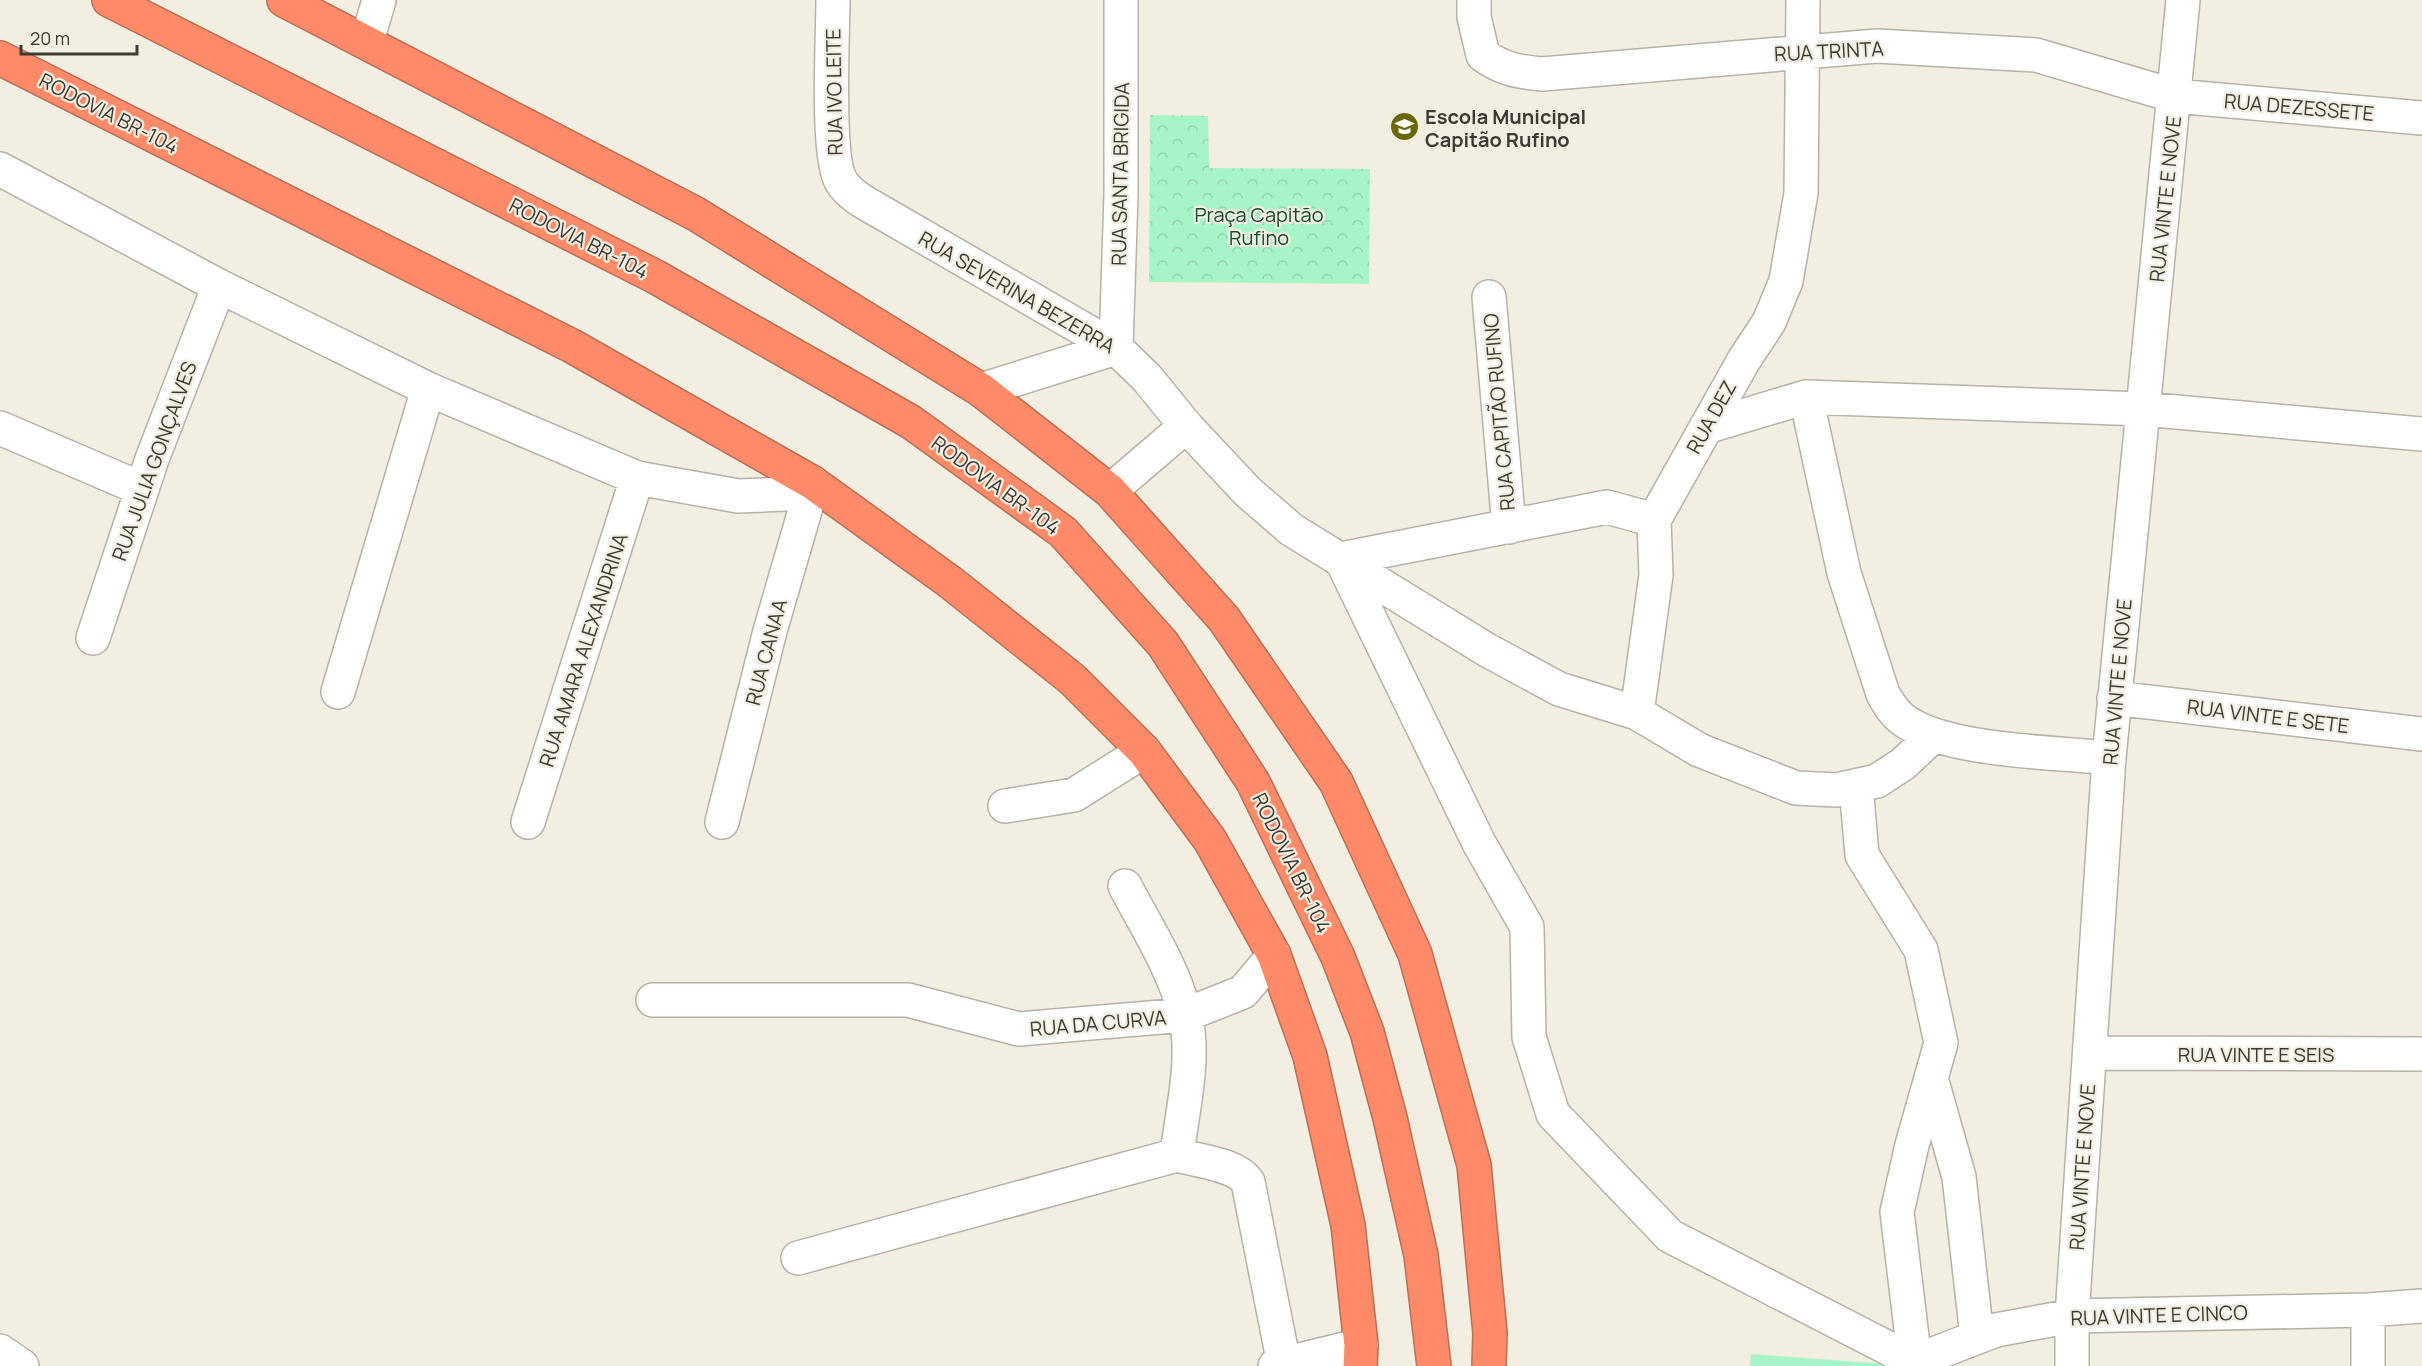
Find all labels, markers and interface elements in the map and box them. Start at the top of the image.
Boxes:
scale bar [21,18,136,56]
text: 20 m [30,26,70,50]
street label: RUA IVO LEITE [819,28,849,156]
street label: RUA TRINTA [1773,35,1885,67]
street label: RODOVIA BR-104 [35,66,183,160]
street label: RUA SANTA BRIGIDA [1105,82,1135,266]
street label: RUA DEZESSETE [2223,87,2375,127]
place label: Escola Municipal Capitão Rufino [1425,103,1586,153]
school or university icon: Escola Municipal Capitão Rufino [1388,111,1420,143]
street label: RUA VINTE E NOVE [2143,115,2187,283]
street label: RODOVIA BR-104 [505,191,653,285]
park label: Praça Capitão Rufino [1195,201,1324,251]
street label: RUA SEVERINA BEZERRA [914,225,1121,360]
street label: RUA CAPITÃO RUFINO [1477,312,1521,512]
street label: RUA JULIA GONÇALVES [105,358,203,564]
street label: RUA DEZ [1680,376,1742,458]
street label: RODOVIA BR-104 [926,429,1066,541]
street label: RUA AMARA ALEXANDRINA [532,529,634,770]
street label: RUA CANAA [739,596,793,708]
street label: RUA VINTE E NOVE [2096,598,2138,766]
street label: RUA VINTE E SETE [2185,693,2351,739]
street label: RODOVIA BR-104 [1246,788,1338,938]
street label: RUA DA CURVA [1029,1004,1168,1042]
street label: RUA VINTE E SEIS [2178,1041,2334,1068]
street label: RUA VINTE E NOVE [2063,1083,2101,1251]
street label: RUA VINTE E CINCO [2070,1298,2248,1332]

